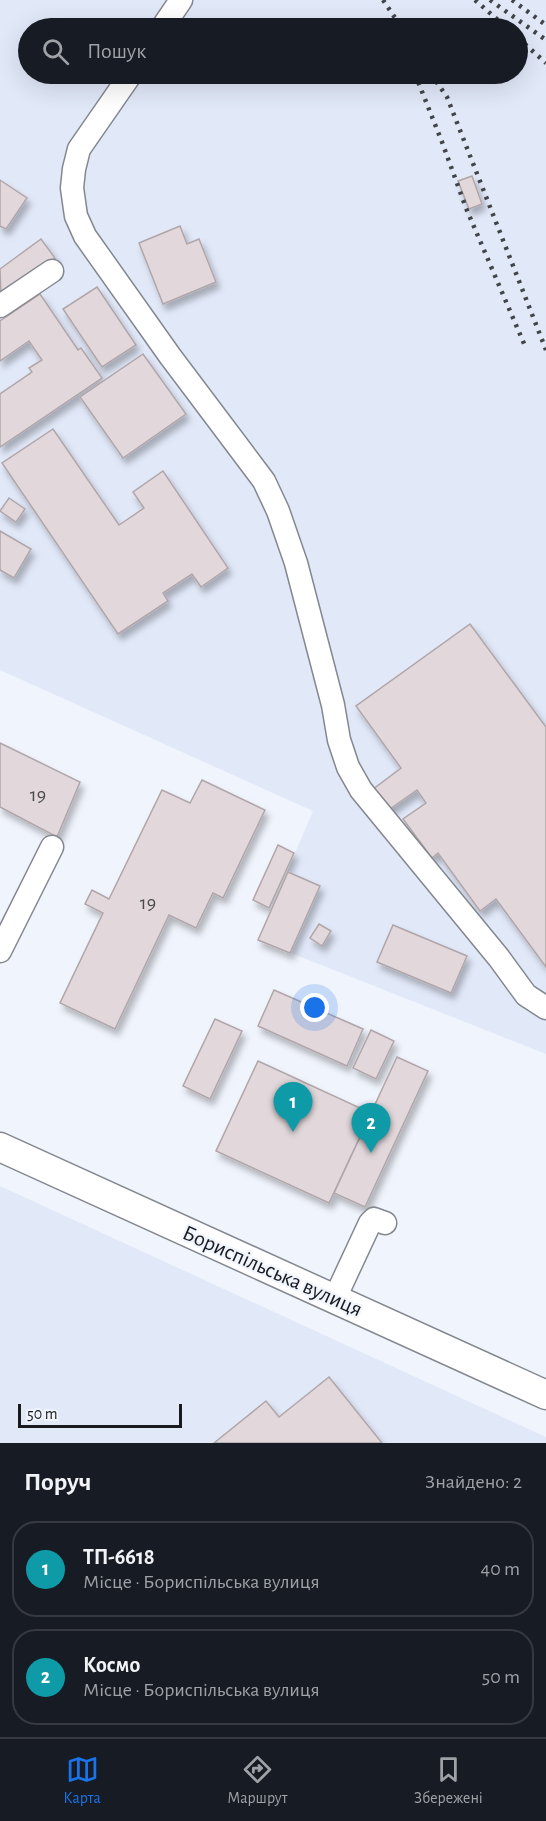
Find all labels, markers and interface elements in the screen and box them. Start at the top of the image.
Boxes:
search box [18,18,528,84]
icon: search [39,35,72,68]
text: Пошук [87,40,146,62]
house number: 19 [30,785,46,805]
house number: 19 [140,893,156,913]
your location [300,993,329,1022]
pin: 1 [274,1082,312,1132]
pin: 2 [352,1104,391,1153]
street label: Бориспільська вулиця [179,1221,366,1320]
scale bar [18,1401,182,1428]
text: 50 m [27,1406,58,1422]
text: Поруч [24,1469,91,1495]
text: Знайдено: 2 [425,1472,522,1492]
text: ТП-6618 [83,1546,155,1568]
text: 1 [42,1559,49,1579]
text: 40 m [481,1559,520,1579]
text: Місце · Бориспільська вулиця [83,1572,320,1592]
text: Космо [83,1654,140,1676]
text: 2 [41,1667,50,1687]
text: 50 m [482,1667,520,1687]
text: Місце · Бориспільська вулиця [83,1680,320,1700]
tab: Карта [63,1753,101,1808]
tab: Маршрут [227,1753,287,1808]
tab: Збережені [414,1753,483,1808]

